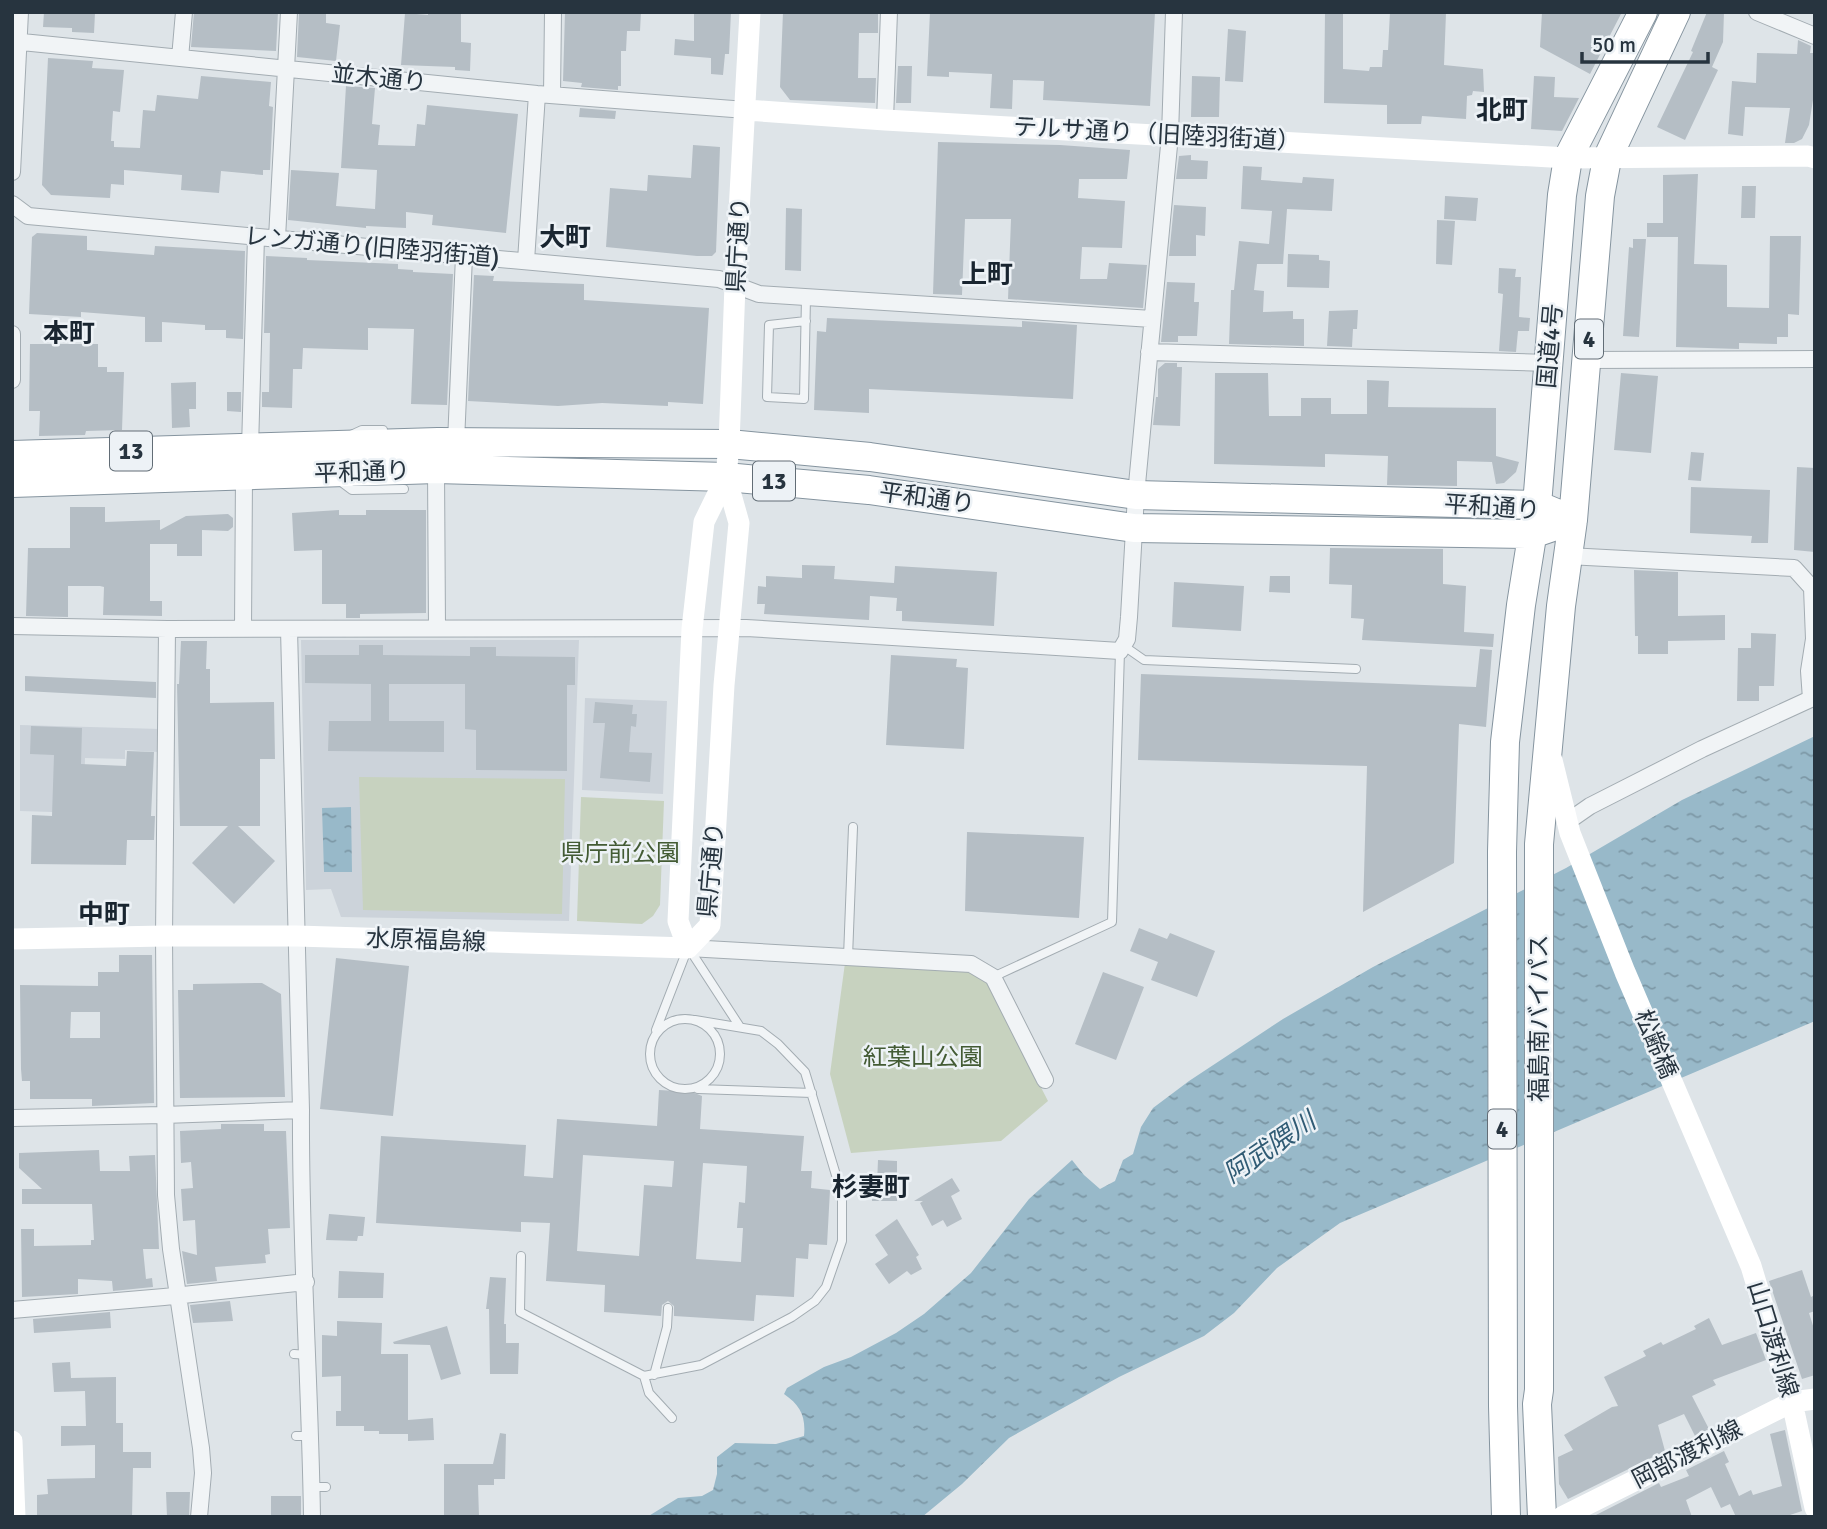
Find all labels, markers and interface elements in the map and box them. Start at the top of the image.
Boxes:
scale bar [1582,21,1708,65]
text: 50 m [1592,32,1636,58]
street label: 並木通り [330,58,428,98]
district label: 北町 [1476,95,1528,127]
street label: テルサ通り（旧陸羽街道） [1012,111,1302,157]
street label: 県庁通り [721,196,755,294]
street label: レンガ通り(旧陸羽街道) [243,221,501,273]
district label: 大町 [539,222,591,254]
district label: 上町 [961,259,1013,291]
street label: 国道4号 [1531,302,1569,390]
district label: 本町 [43,318,95,350]
road number: 4 [1575,320,1603,358]
road number: 13 [110,432,152,471]
street label: 平和通り [314,455,410,489]
road number: 13 [753,461,795,500]
street label: 平和通り [877,476,977,520]
street label: 平和通り [1443,489,1541,525]
street label: 県庁通り [692,821,730,919]
park label: 県庁前公園 [560,838,680,868]
district label: 中町 [78,899,130,931]
street label: 水原福島線 [366,923,486,957]
street label: 福島南バイパス [1524,934,1554,1102]
street label: 松齢橋 [1628,1005,1684,1083]
park label: 紅葉山公園 [863,1042,983,1072]
water label: 阿武隈川 [1218,1104,1325,1190]
road number: 4 [1488,1110,1516,1148]
district label: 杉妻町 [832,1172,910,1204]
street label: 山口渡利線 [1741,1277,1805,1401]
street label: 岡部渡利線 [1627,1413,1747,1495]

